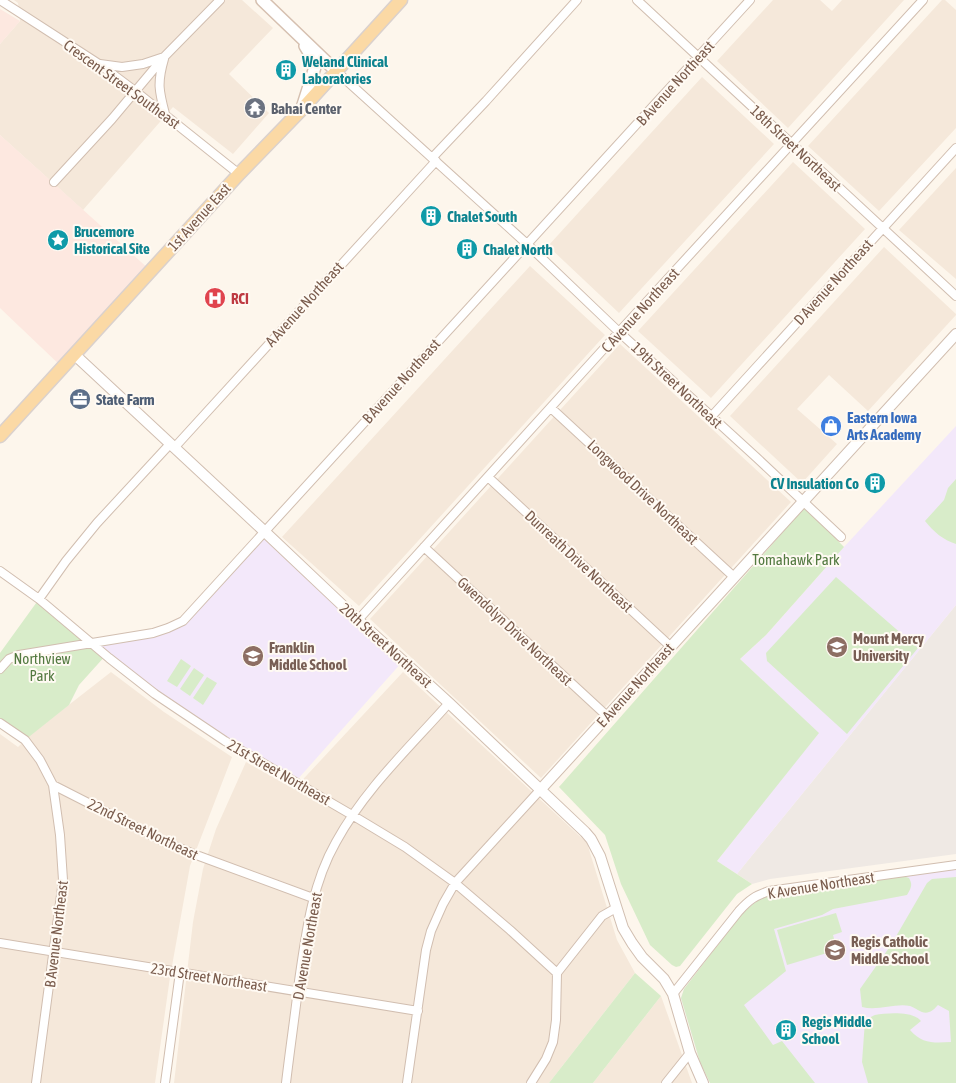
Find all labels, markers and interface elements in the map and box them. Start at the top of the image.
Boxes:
street label: Crescent Street Southeast [60,36,184,132]
street label: B Avenue Northeast [633,37,717,129]
place label: Weland Clinical Laboratories [301,53,389,87]
building icon: Weland Clinical Laboratories [274,58,298,82]
temple icon: Bahai Center [243,96,267,120]
place label: Bahai Center [271,100,342,117]
street label: 18th Street Northeast [747,102,845,194]
street label: 1st Avenue East [164,180,234,254]
building icon: Chalet South [419,204,443,228]
place label: Chalet South [447,208,517,225]
place label: Brucemore Historical Site [74,223,150,257]
place icon: Brucemore Historical Site [46,228,70,252]
street label: D Avenue Northeast [790,236,876,328]
building icon: Chalet North [455,237,479,261]
place label: Chalet North [483,241,553,258]
street label: A Avenue Northeast [261,258,347,350]
street label: C Avenue Northeast [598,264,682,356]
hospital icon: RCI [203,286,227,310]
place label: RCI [231,290,249,307]
street label: B Avenue Northeast [359,335,443,427]
street label: 19th Street Northeast [628,339,726,431]
office icon: State Farm [68,387,92,411]
place label: State Farm [96,391,155,408]
place label: Eastern Iowa Arts Academy [846,409,922,443]
shop icon: Eastern Iowa Arts Academy [819,414,843,438]
street label: Longwood Drive Northeast [584,436,702,548]
building icon: CV Insulation Co [863,471,887,495]
place label: CV Insulation Co [770,475,859,492]
street label: Dunreath Drive Northeast [522,507,636,615]
park label: Tomahawk Park [752,551,840,568]
street label: Gwendolyn Drive Northeast [454,573,576,689]
street label: 20th Street Northeast [337,599,435,691]
place label: Mount Mercy University [853,630,925,664]
school or university icon: Mount Mercy University [825,635,849,659]
place label: Franklin Middle School [269,639,348,673]
street label: E Avenue Northeast [593,639,677,731]
school or university icon: Franklin Middle School [241,644,265,668]
park label: Northview Park [13,650,71,684]
street label: 21st Street Northeast [225,736,333,808]
street label: 22nd Street Northeast [85,795,201,863]
street label: K Avenue Northeast [766,868,876,902]
street label: B Avenue Northeast [41,879,71,989]
street label: D Avenue Northeast [289,891,325,1001]
place label: Regis Catholic Middle School [851,933,930,967]
school or university icon: Regis Catholic Middle School [823,938,847,962]
street label: 23rd Street Northeast [149,959,269,995]
place label: Regis Middle School [802,1013,872,1047]
building icon: Regis Middle School [774,1018,798,1042]

